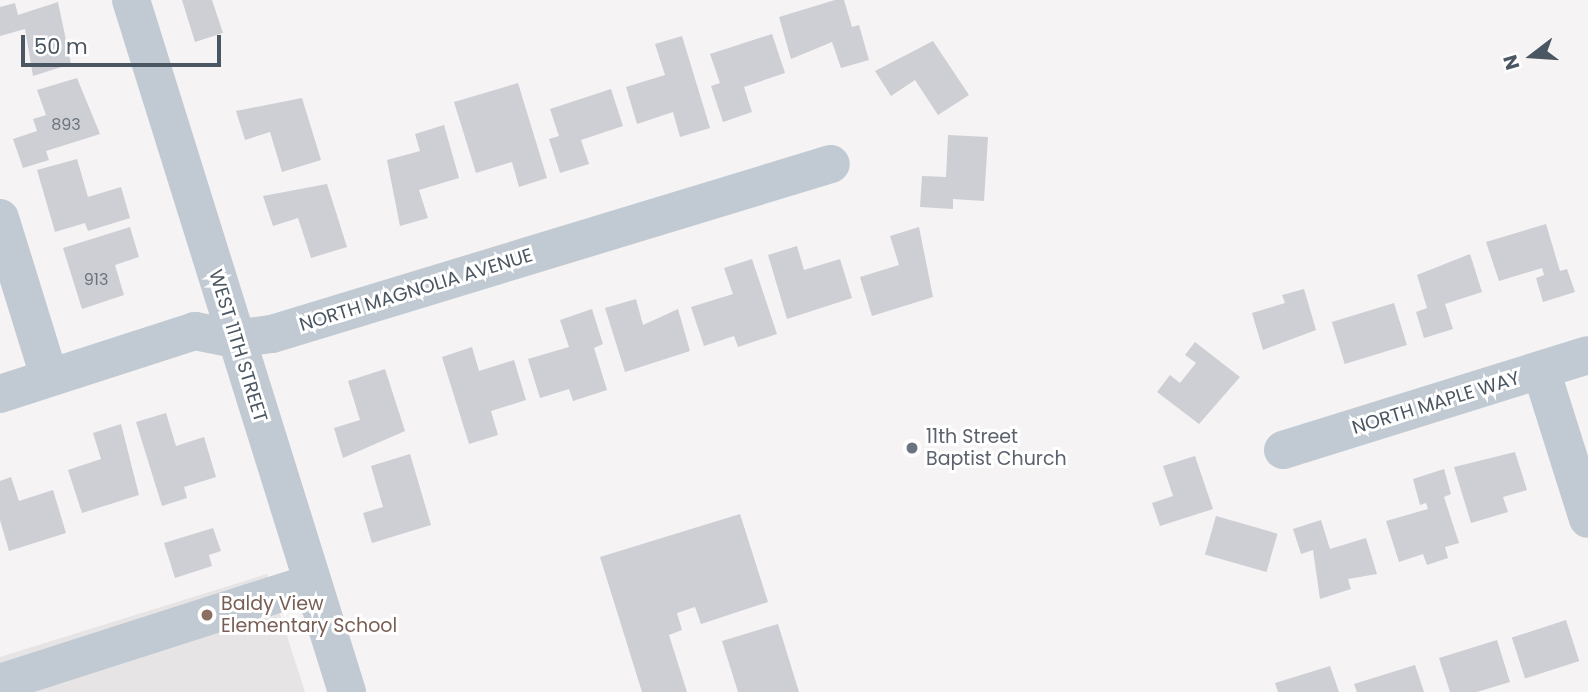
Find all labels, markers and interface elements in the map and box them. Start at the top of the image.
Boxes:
scale bar [24,21,224,65]
north arrow [1497,21,1567,91]
text: 50 m [34,32,88,61]
text: N [1496,52,1526,73]
house number: 893 [51,115,81,135]
street label: NORTH MAGNOLIA AVENUE [297,244,535,336]
street label: WEST 11TH STREET [204,267,272,425]
house number: 913 [84,270,108,290]
street label: NORTH MAPLE WAY [1349,367,1523,439]
place label: 11th Street Baptist Church [926,426,1067,470]
marker: 11th Street Baptist Church [904,440,920,456]
place label: Baldy View Elementary School [221,593,397,637]
marker: Baldy View Elementary School [199,607,215,623]

